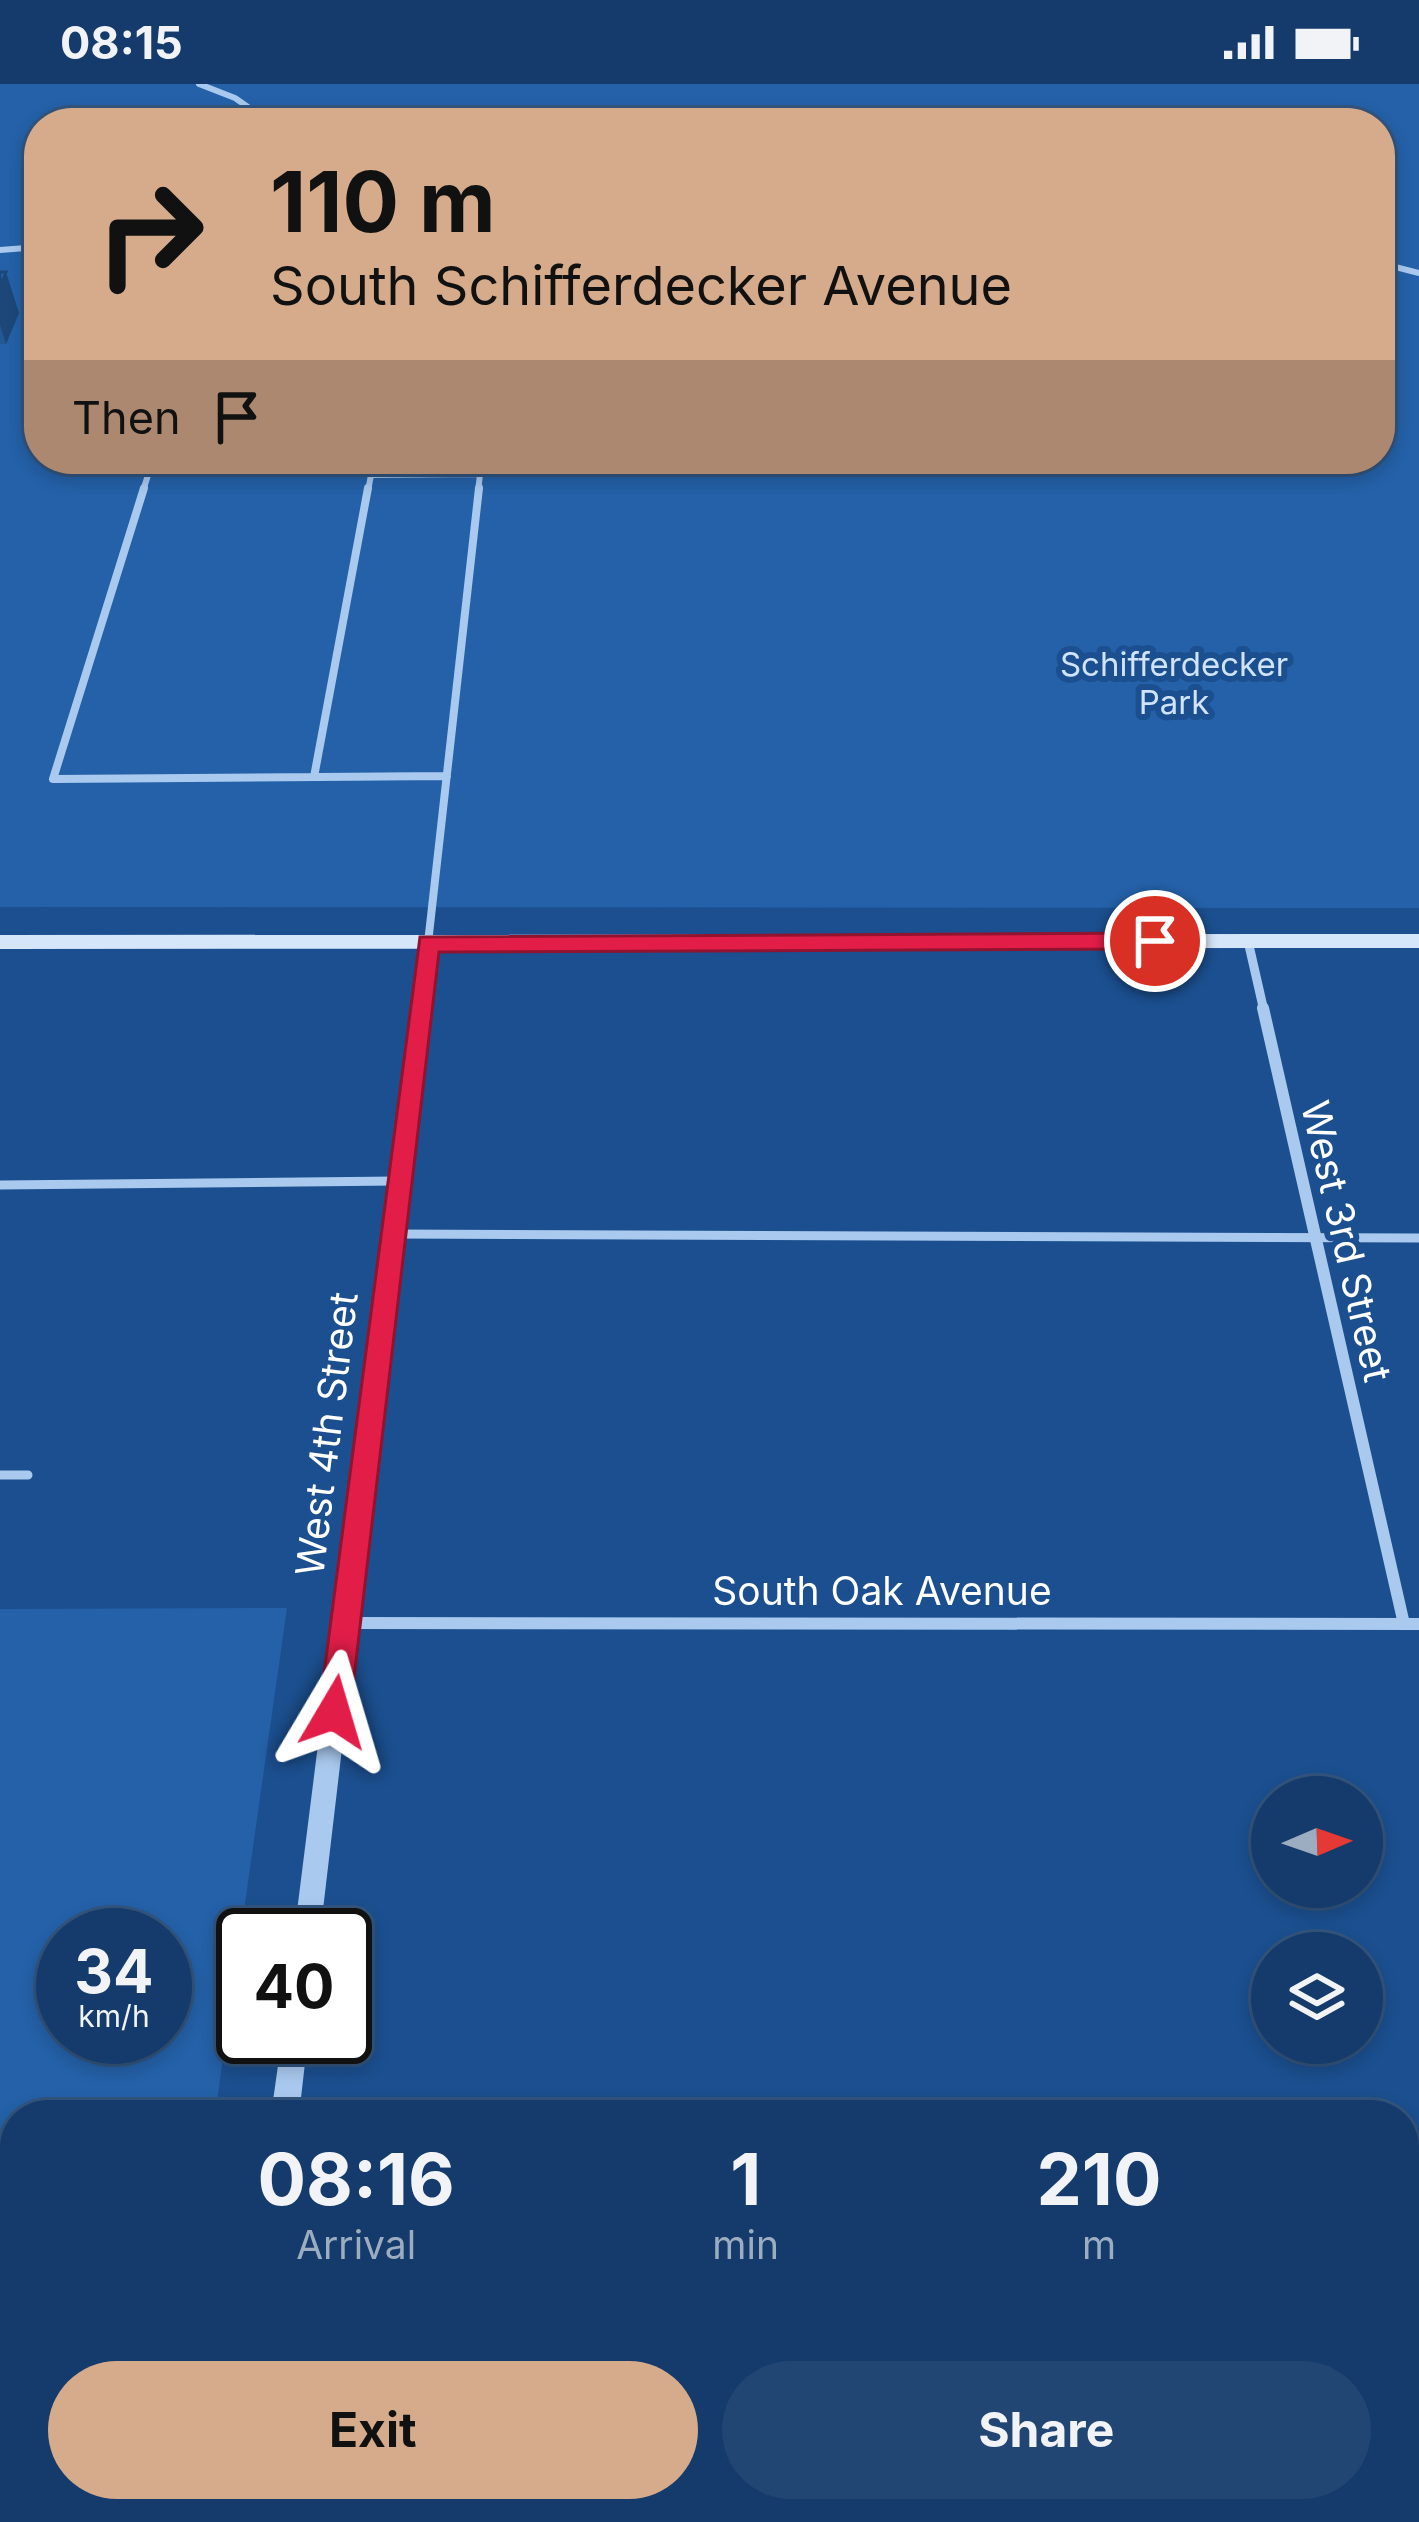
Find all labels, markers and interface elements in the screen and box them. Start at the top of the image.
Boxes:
text: 08:15 [60,15,183,70]
text: 110 m [270,151,496,252]
icon: right [72,156,228,312]
text: South Schifferdecker Avenue [270,253,1012,318]
icon: arrive [204,384,270,450]
text: Then [72,390,180,445]
park label: Schifferdecker Park [1060,644,1288,722]
pin [1104,890,1206,992]
icon: arrive [1122,908,1188,974]
street label: West 3rd Street [1292,1096,1402,1386]
street label: West 4th Street [285,1289,367,1579]
street label: South Oak Avenue [712,1567,1052,1614]
position arrow [271,1649,397,1775]
north arrow [1251,1776,1383,1908]
map controls [1251,1776,1383,2064]
speed limit sign: 40 [216,1908,372,2064]
button: layers [1251,1932,1383,2064]
text: 34 [74,1935,154,2007]
text: km/h [78,1998,150,2034]
text: 08:16 [258,2135,455,2222]
text: 1 [730,2135,761,2222]
text: 210 [1037,2135,1161,2222]
text: Arrival [296,2221,416,2268]
text: min [712,2221,779,2268]
text: m [1082,2221,1116,2268]
button: Exit [48,2361,698,2499]
button: Share [722,2361,1371,2499]

